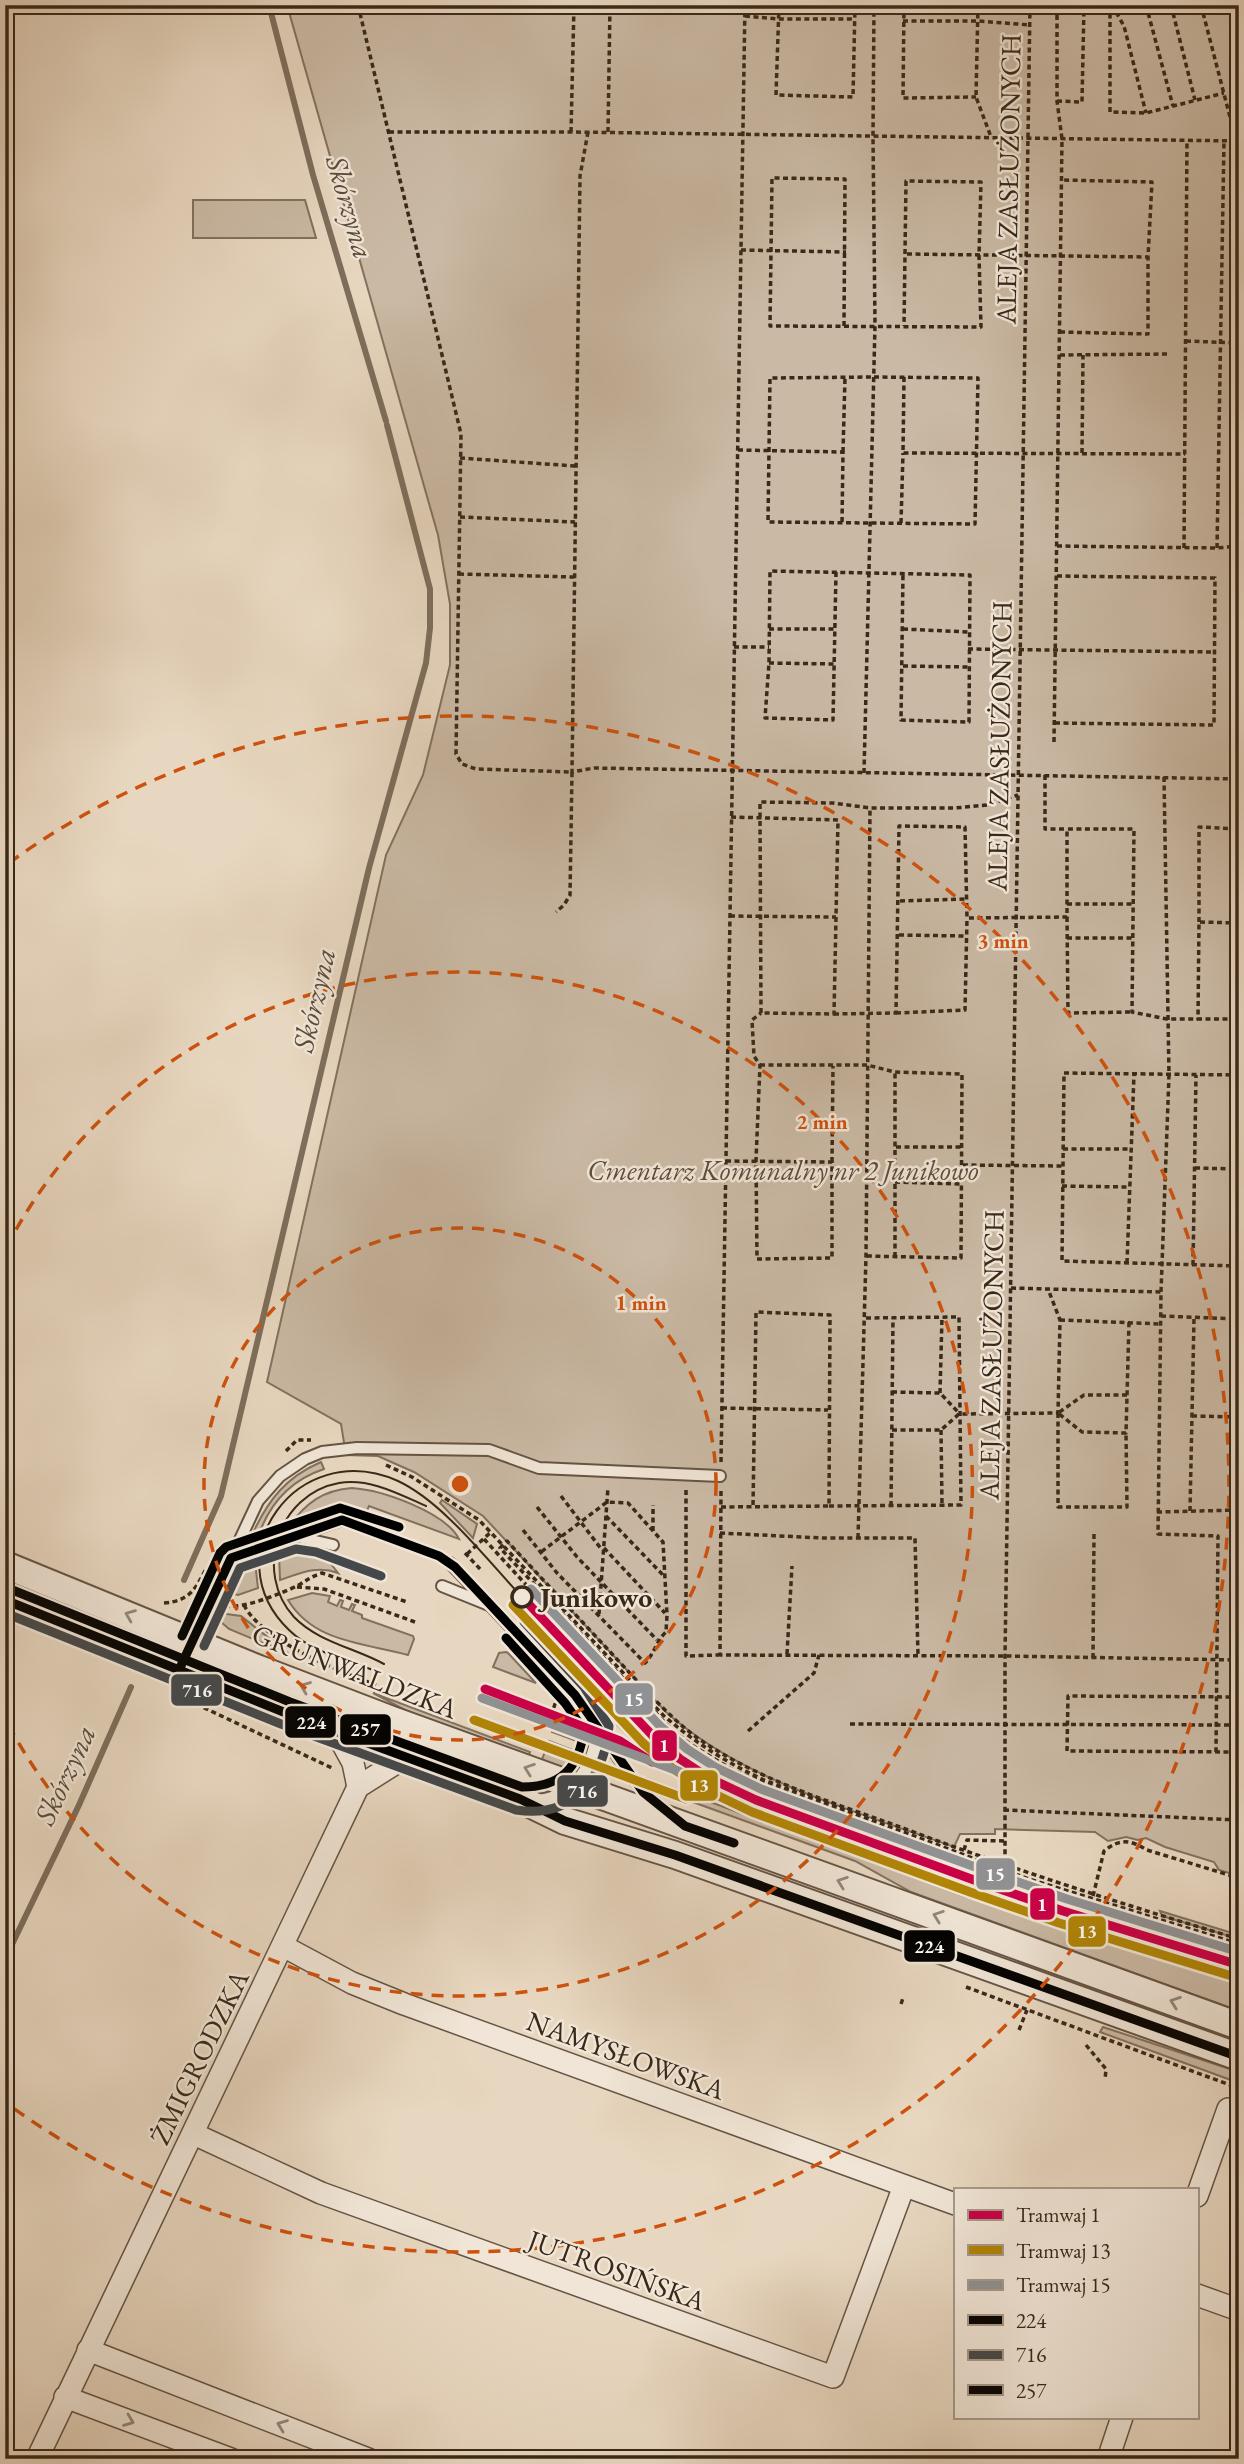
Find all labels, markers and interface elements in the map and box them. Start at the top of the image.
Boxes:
street label: ALEJA ZASŁUŻONYCH [987,33,1029,326]
water label: Skórzyna [317,150,384,263]
street label: ALEJA ZASŁUŻONYCH [978,600,1020,893]
text: 3 min [977,927,1029,954]
water label: Skórzyna [282,944,344,1057]
text: 2 min [796,1108,848,1135]
park label: Cmentarz Komunalny nr 2 Junikowo [587,1152,979,1188]
street label: ALEJA ZASŁUŻONYCH [970,1209,1012,1502]
text: 1 min [615,1289,667,1316]
centre of rings [448,1472,472,1496]
place label: Junikowo [537,1579,652,1615]
marker: Junikowo [511,1586,533,1608]
one-way arrow [124,1609,137,1623]
street label: GRUNWALDZKA [247,1615,464,1727]
line badge: 716 [170,1673,223,1707]
text: 716 [182,1678,212,1703]
one-way arrow [300,1681,312,1695]
line badge: 15 [614,1682,654,1716]
text: 15 [624,1687,644,1712]
line badge: 224 [284,1705,337,1739]
text: 224 [296,1710,327,1735]
line badge: 257 [339,1713,392,1746]
text: 257 [350,1717,381,1742]
water label: Skórzyna [24,1719,104,1832]
line badge: 1 [651,1729,678,1762]
text: 1 [659,1733,669,1758]
one-way arrow [524,1763,536,1777]
line badge: 13 [679,1769,719,1802]
text: 13 [689,1773,709,1798]
line badge: 716 [556,1774,609,1808]
text: 716 [567,1779,597,1804]
line badge: 15 [975,1857,1016,1891]
text: 15 [985,1862,1005,1887]
one-way arrow [837,1876,849,1890]
line badge: 1 [1029,1887,1056,1921]
text: 1 [1037,1892,1047,1917]
one-way arrow [932,1911,944,1925]
line badge: 13 [1067,1915,1107,1948]
text: 13 [1077,1919,1097,1944]
line badge: 224 [903,1929,956,1963]
text: 224 [914,1934,945,1959]
street label: ŻMIGRODZKA [141,1963,257,2150]
one-way arrow [1169,1996,1181,2010]
street label: NAMYSŁOWSKA [522,2002,731,2108]
legend [954,2188,1198,2418]
text: Tramwaj 1 [1016,2201,1100,2228]
street label: JUTROSIŃSKA [521,2221,711,2319]
text: Tramwaj 13 [1016,2237,1111,2264]
text: Tramwaj 15 [1016,2271,1111,2298]
text: 224 [1016,2307,1047,2334]
text: 716 [1016,2341,1046,2368]
text: 257 [1016,2377,1047,2404]
one-way arrow [123,2412,135,2426]
one-way arrow [276,2420,288,2434]

